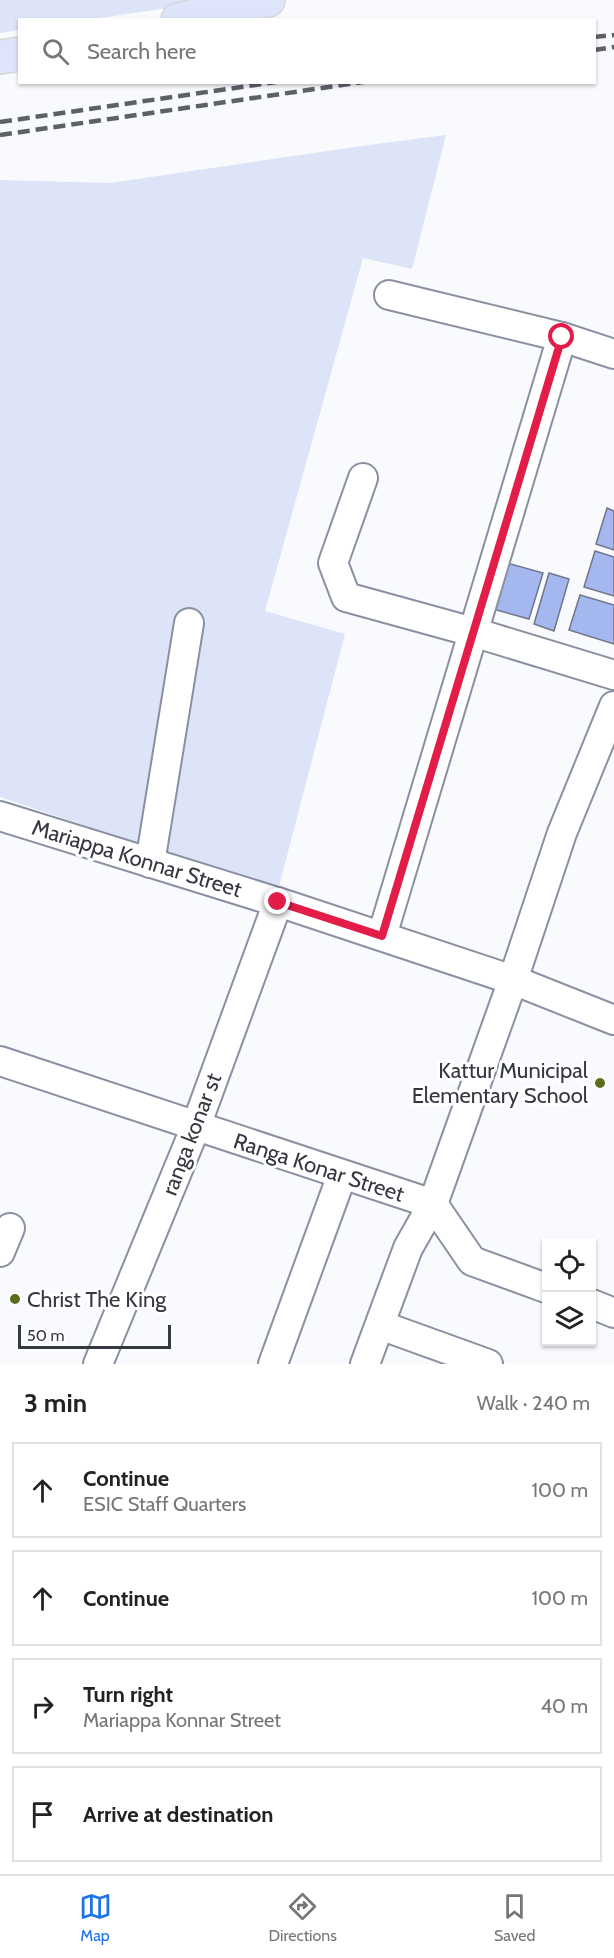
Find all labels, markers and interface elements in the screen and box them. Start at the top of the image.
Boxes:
search box [18,18,596,84]
icon: search [39,35,72,68]
text: Search here [87,38,196,65]
route start [548,323,574,349]
street label: Mariappa Konnar Street [29,814,246,903]
route end [264,888,290,914]
place label: Kattur Municipal Elementary School [412,1057,589,1109]
street label: ranga konar st [156,1069,227,1199]
marker: Kattur Municipal Elementary School [593,1076,607,1090]
street label: Ranga Konar Street [230,1127,408,1208]
map controls [542,1238,596,1346]
button: locate [542,1238,596,1292]
place label: Christ The King [27,1286,167,1313]
marker: Christ The King [8,1292,22,1306]
button: layers [542,1292,596,1346]
scale bar [18,1322,171,1350]
text: 50 m [27,1326,64,1345]
text: 3 min [24,1387,87,1419]
text: Walk · 240 m [477,1391,590,1415]
text: Continue [83,1465,169,1492]
icon: ahead [26,1474,59,1507]
text: 100 m [532,1478,588,1502]
text: ESIC Staff Quarters [83,1492,246,1516]
icon: ahead [26,1582,59,1615]
text: Continue [83,1585,169,1612]
text: 100 m [532,1586,588,1610]
text: Turn right [83,1681,173,1708]
icon: right [26,1690,59,1723]
text: 40 m [540,1694,588,1718]
text: Mariappa Konnar Street [83,1708,281,1732]
icon: arrive [26,1798,59,1831]
text: Arrive at destination [83,1801,273,1828]
tab: Map [79,1890,112,1945]
tab: Directions [269,1890,337,1945]
tab: Saved [494,1890,535,1945]

